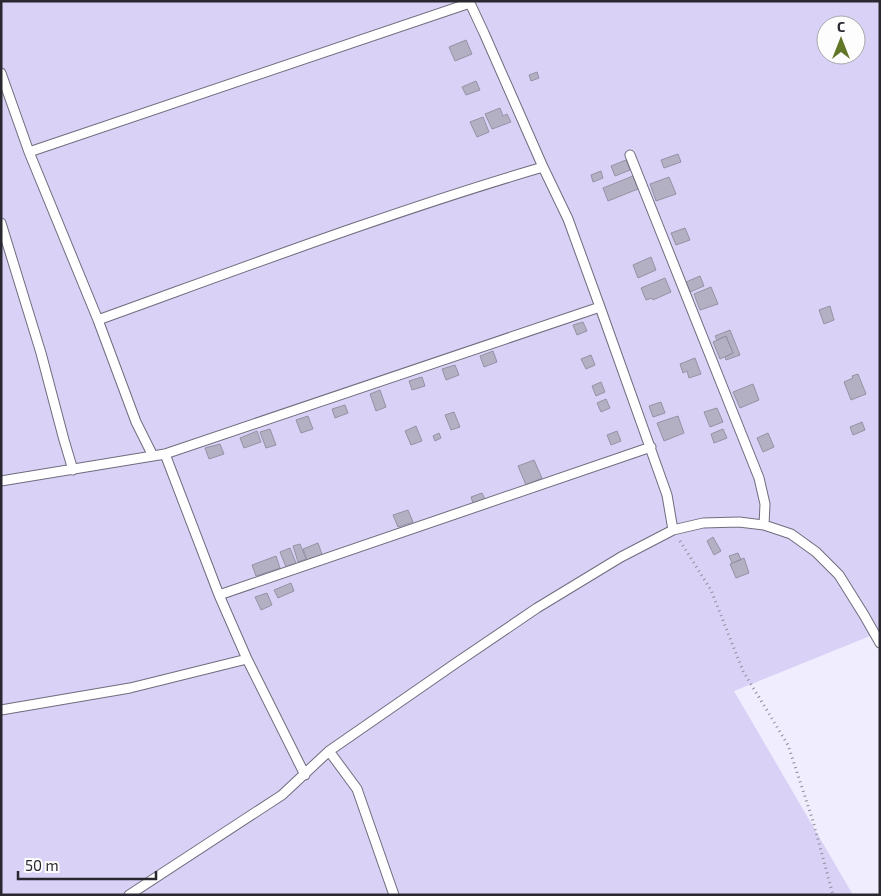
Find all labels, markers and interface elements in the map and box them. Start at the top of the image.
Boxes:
north arrow [816,15,866,65]
text: С [837,18,845,35]
scale bar [18,848,155,880]
text: 50 m [25,856,59,874]

